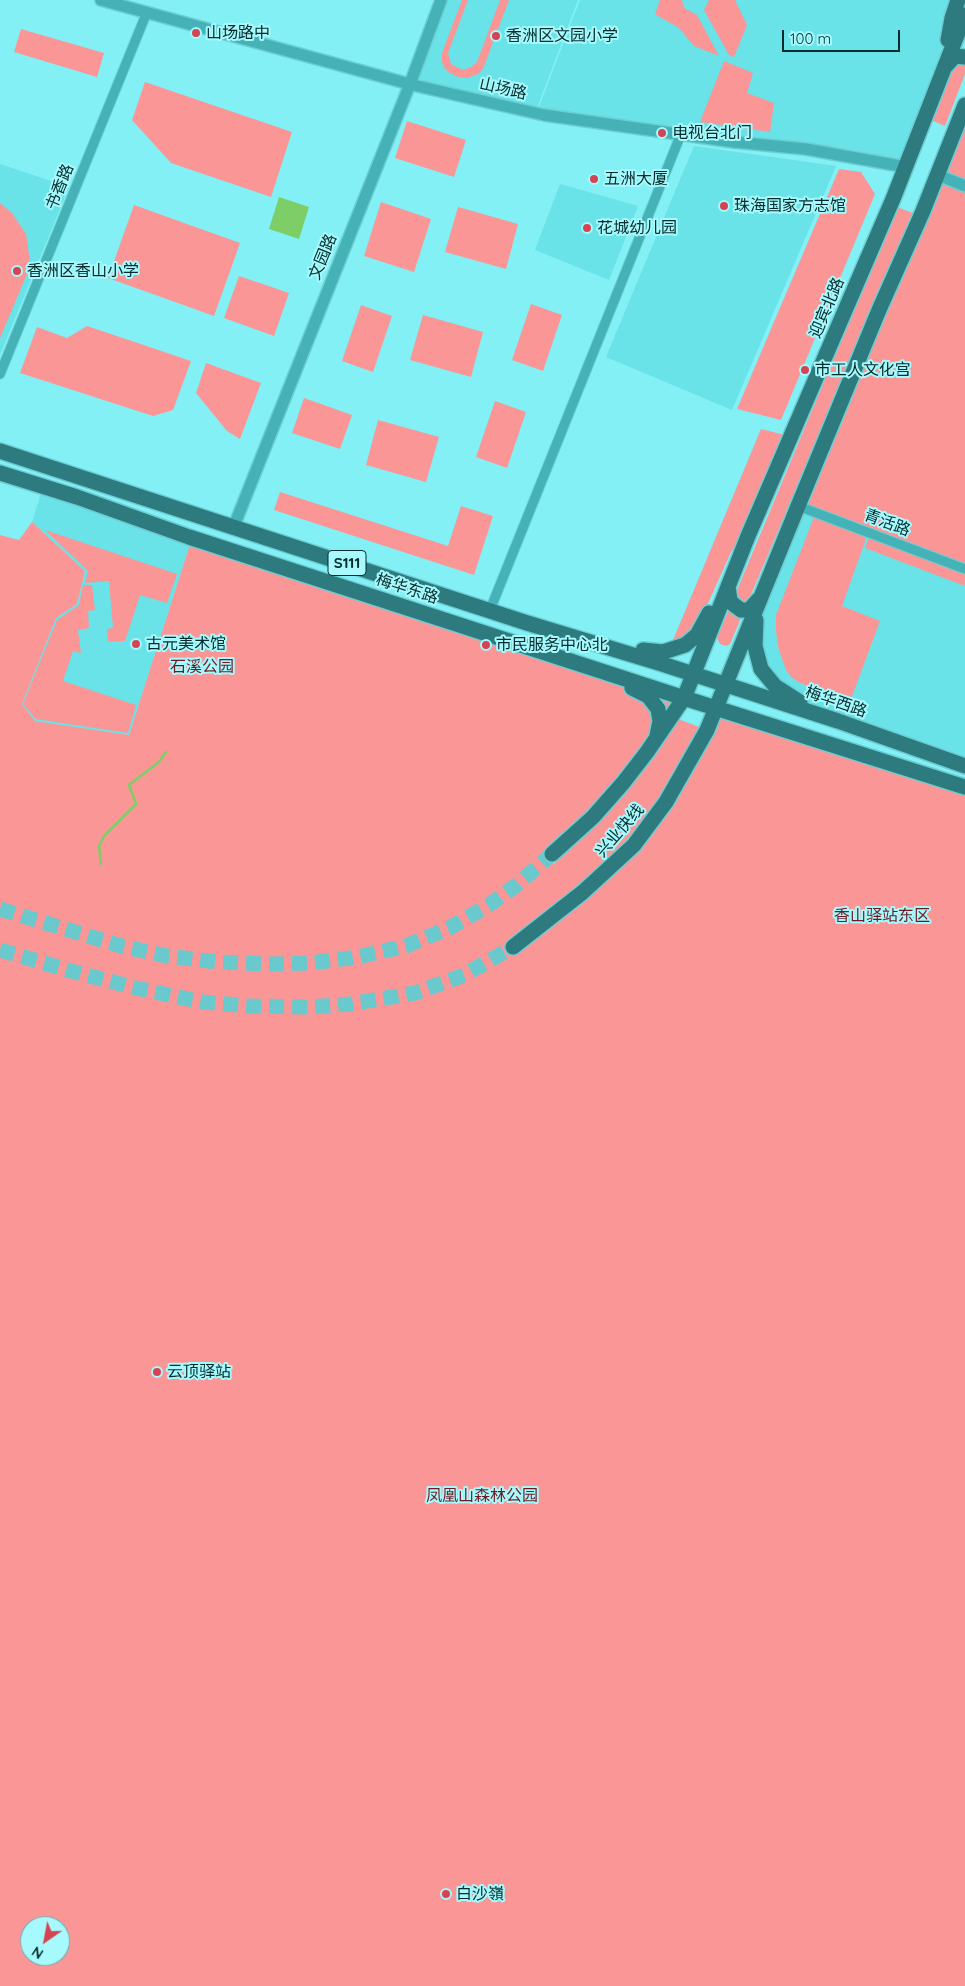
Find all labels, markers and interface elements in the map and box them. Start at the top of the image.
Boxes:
scale bar [785,20,902,52]
place label: 山场路中 [206,23,270,43]
place label: 香洲区文园小学 [506,26,618,46]
marker: 山场路中 [190,27,202,39]
text: 100 m [790,29,831,48]
marker: 香洲区文园小学 [490,30,502,42]
street label: 山场路 [477,74,529,104]
place label: 电视台北门 [672,123,752,143]
marker: 电视台北门 [656,127,668,139]
street label: 书香路 [42,161,78,213]
place label: 五洲大厦 [604,169,668,189]
marker: 五洲大厦 [588,173,600,185]
place label: 珠海国家方志馆 [734,196,846,216]
marker: 珠海国家方志馆 [718,200,730,212]
place label: 花城幼儿园 [597,218,677,238]
marker: 花城幼儿园 [581,222,593,234]
street label: 文园路 [305,231,341,283]
place label: 香洲区香山小学 [27,261,139,281]
marker: 香洲区香山小学 [11,265,23,277]
street label: 迎宾北路 [806,275,848,341]
place label: 市工人文化宫 [815,360,911,380]
marker: 市工人文化宫 [799,364,811,376]
street label: 青活路 [861,505,913,541]
road number: S111 [328,550,366,576]
street label: 梅华东路 [374,570,440,608]
place label: 古元美术馆 [146,634,226,654]
place label: 市民服务中心北 [496,635,608,655]
marker: 古元美术馆 [130,638,142,650]
marker: 市民服务中心北 [480,639,492,651]
park label: 石溪公园 [170,657,234,677]
street label: 梅华西路 [803,683,869,721]
street label: 兴业快线 [592,801,648,861]
park label: 香山驿站东区 [834,906,930,926]
place label: 云顶驿站 [167,1362,231,1382]
marker: 云顶驿站 [151,1366,163,1378]
park label: 凤凰山森林公园 [426,1486,538,1506]
place label: 白沙嶺 [456,1884,504,1904]
marker: 白沙嶺 [440,1888,452,1900]
north arrow [20,1916,70,1966]
text: N [28,1942,47,1963]

